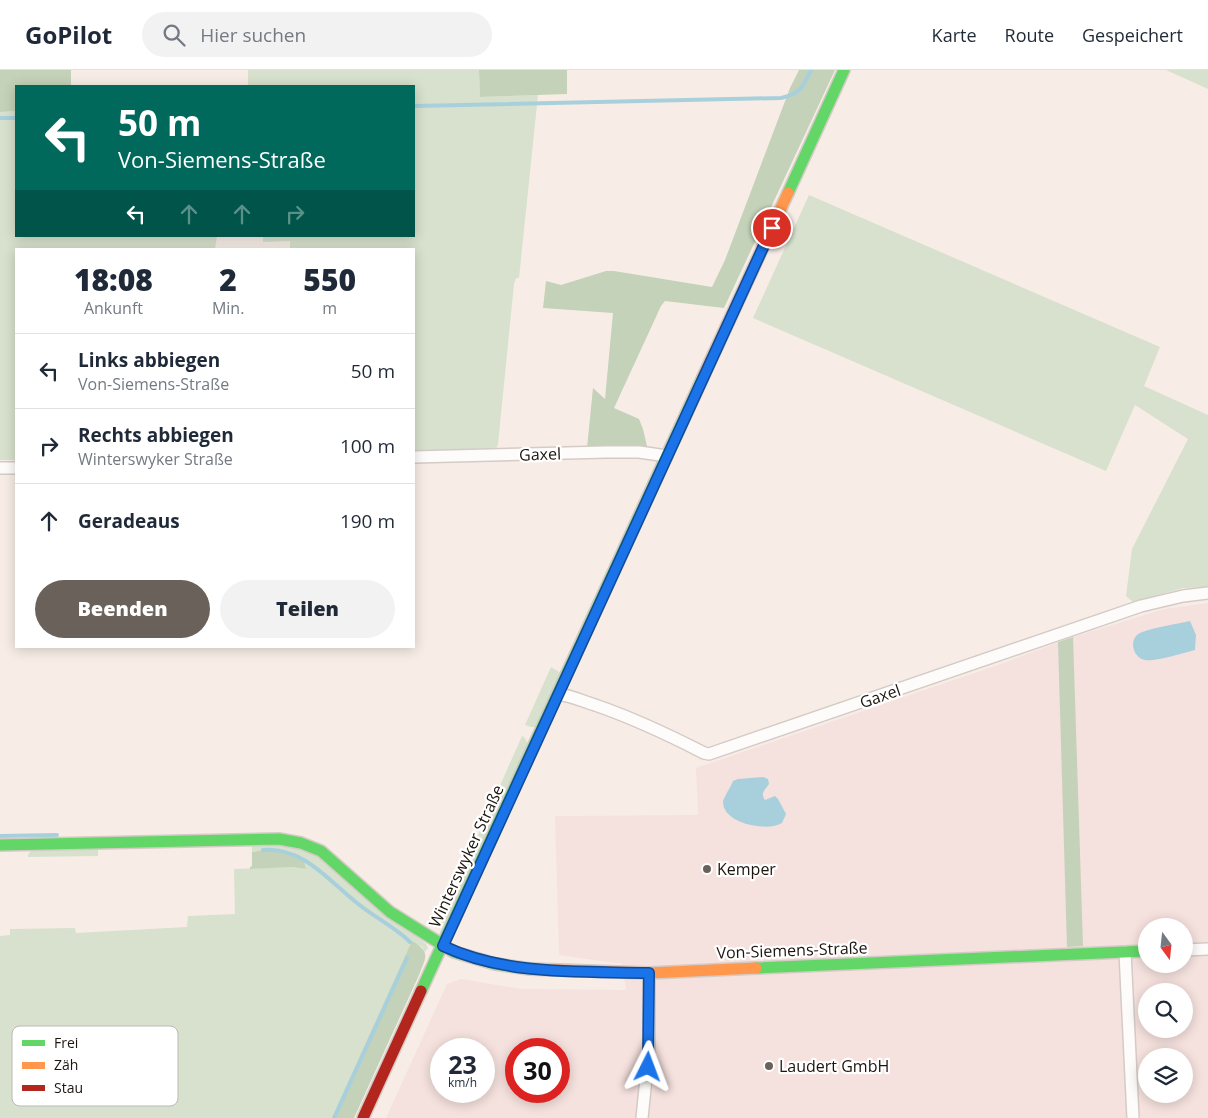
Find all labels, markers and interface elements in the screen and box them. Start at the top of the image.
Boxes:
search box [142,12,492,57]
text: GoPilot [25,18,112,51]
icon: search [160,21,188,49]
text: Hier suchen [200,22,306,48]
text: Karte [932,23,977,47]
text: Route [1005,23,1054,47]
text: Gespeichert [1082,23,1183,47]
text: 50 m [118,99,201,146]
icon: left [35,105,100,170]
text: Von-Siemens-Straße [118,144,326,174]
icon: left [122,200,150,228]
icon: ahead [175,200,203,228]
icon: ahead [228,200,256,228]
icon: right [281,200,309,228]
pin [751,207,793,249]
icon: arrive [758,214,786,242]
text: 18:08 [74,259,153,300]
text: 2 [219,259,237,300]
text: 550 [303,259,356,300]
text: Ankunft [84,297,143,319]
text: Min. [212,297,244,319]
text: m [322,297,337,319]
text: Links abbiegen [78,347,220,373]
icon: left [35,357,63,385]
text: 50 m [351,358,395,384]
text: Von-Siemens-Straße [78,373,229,395]
text: Rechts abbiegen [78,422,234,448]
icon: right [35,432,63,460]
text: 100 m [340,433,395,459]
street label: Gaxel [519,442,561,466]
text: Winterswyker Straße [78,448,233,470]
icon: ahead [35,507,63,535]
text: Geradeaus [78,508,180,534]
text: 190 m [340,508,395,534]
button: Beenden [35,580,210,638]
button: Teilen [220,580,395,638]
street label: Gaxel [857,679,903,713]
street label: Winterswyker Straße [423,781,509,931]
place label: Kemper [717,858,776,880]
marker: Kemper [701,863,713,875]
north arrow [1138,918,1192,972]
map controls [1138,918,1193,1103]
street label: Von-Siemens-Straße [716,936,868,964]
button: search [1138,983,1193,1038]
legend [12,1026,178,1106]
text: Frei [54,1033,78,1052]
speed limit sign: 30 [505,1038,570,1103]
position arrow [621,1040,673,1092]
text: 23 [448,1047,477,1081]
button: layers [1138,1048,1193,1103]
text: Zäh [54,1055,78,1074]
place label: Laudert GmbH [779,1055,889,1077]
marker: Laudert GmbH [763,1060,775,1072]
text: km/h [448,1074,477,1091]
text: Stau [54,1078,83,1097]

